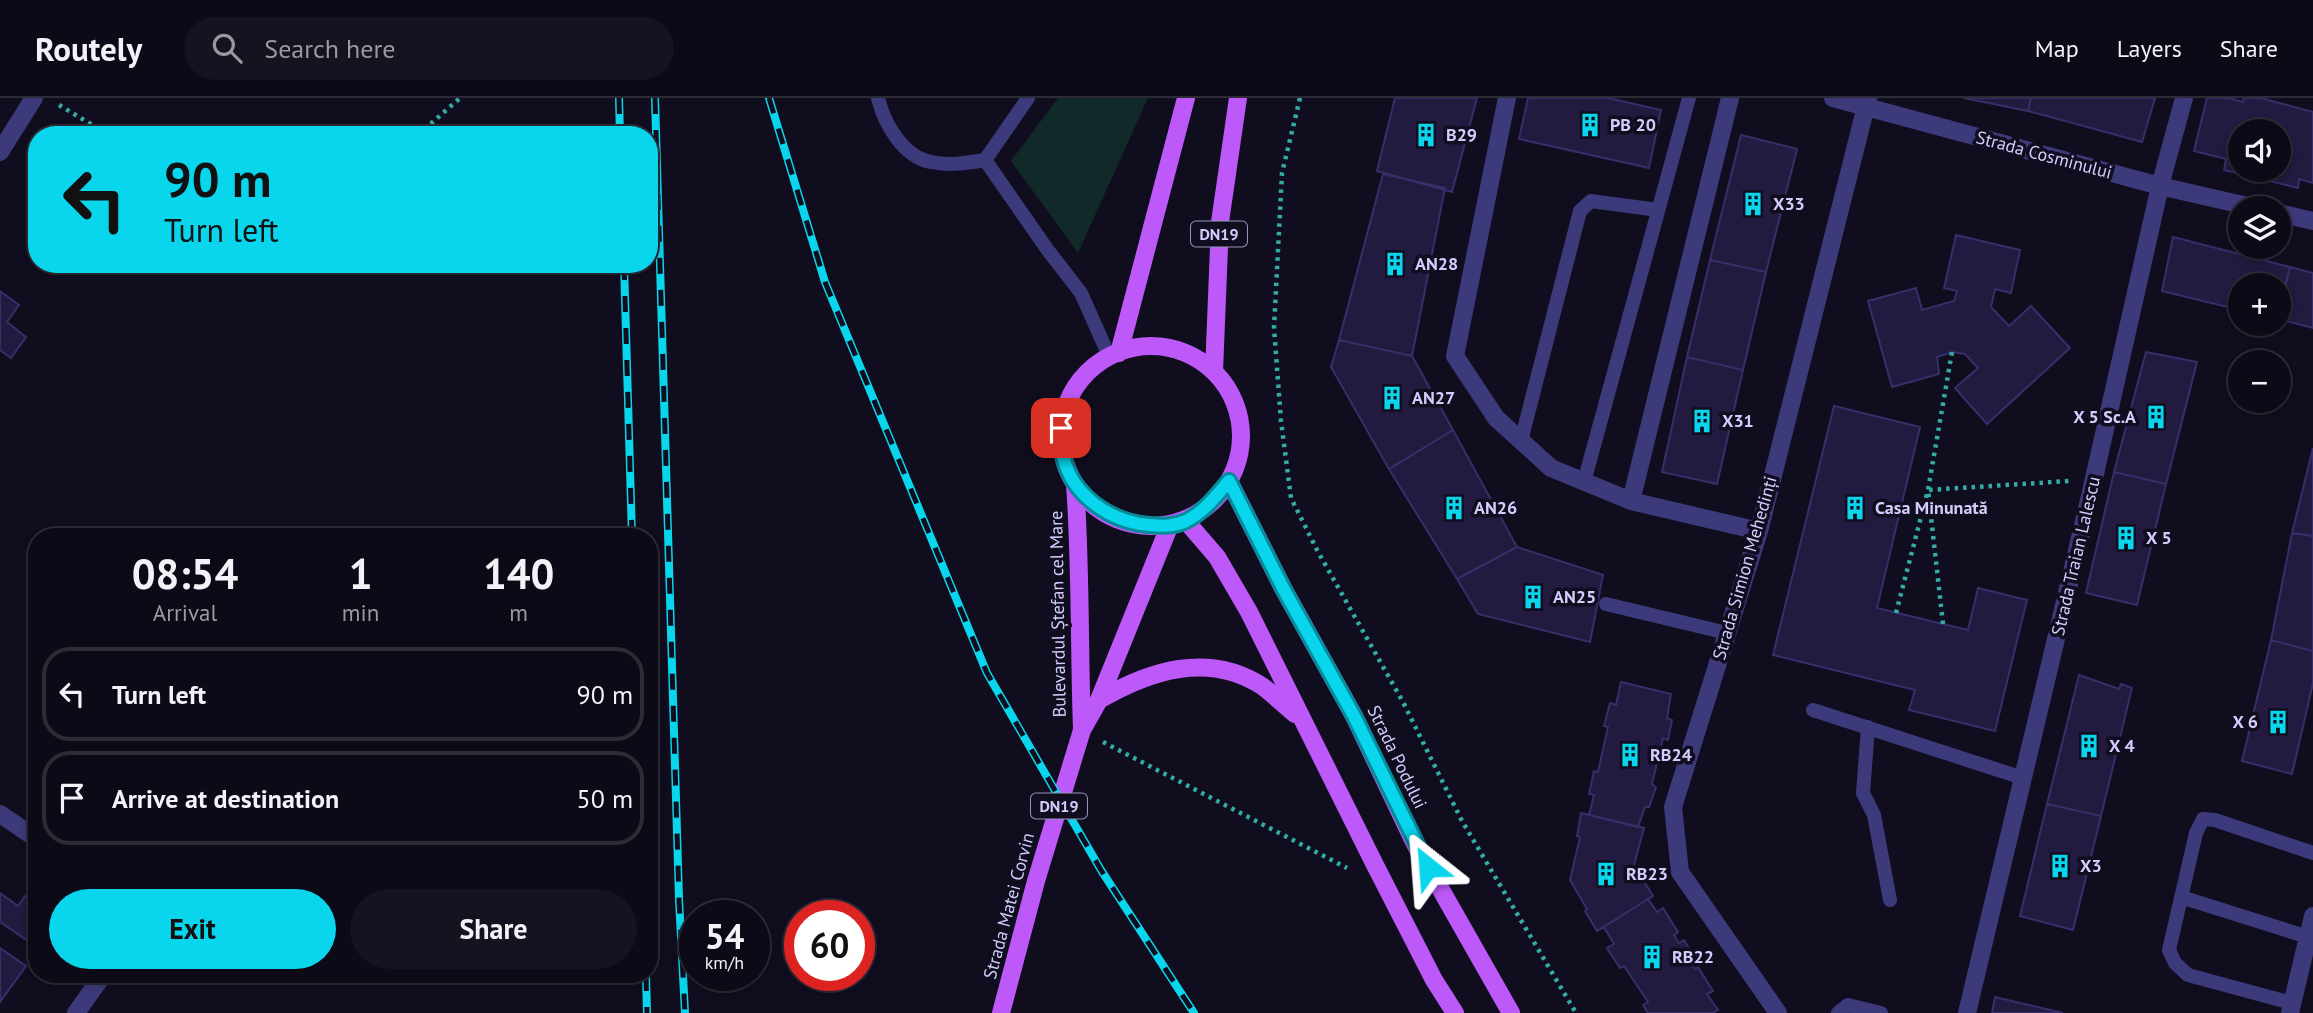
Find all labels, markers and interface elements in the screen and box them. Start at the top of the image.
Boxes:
search box [184,17,674,80]
text: Routely [35,27,142,70]
icon: search [208,29,246,67]
text: Search here [264,32,395,65]
text: Map [2035,33,2079,64]
text: Layers [2117,33,2182,64]
text: Share [2220,33,2278,64]
building icon: PB 20 [1576,111,1604,139]
place label: PB 20 [1610,113,1656,136]
map controls [2228,119,2291,413]
button: sound [2228,119,2291,182]
building icon: B29 [1412,121,1440,149]
place label: B29 [1446,123,1477,146]
street label: Strada Cosminului [1974,125,2115,184]
text: 90 m [164,147,271,211]
icon: left [49,154,140,245]
building icon: X33 [1739,190,1767,218]
place label: X33 [1773,192,1805,215]
button: layers [2228,196,2291,259]
text: Turn left [164,209,279,251]
road number: DN19 [1191,222,1247,246]
building icon: AN28 [1381,250,1409,278]
place label: AN28 [1415,252,1458,275]
button: + [2228,273,2291,336]
button: − [2228,350,2291,413]
building icon: AN27 [1378,384,1406,412]
place label: AN27 [1412,386,1455,409]
pin [1031,398,1091,458]
building icon: X 5 Sc.A [2142,403,2170,431]
place label: X 5 Sc.A [2073,405,2136,428]
building icon: X31 [1688,407,1716,435]
icon: arrive [1042,409,1080,447]
place label: X31 [1722,409,1754,432]
street label: Strada Simion Mehedinți [1707,473,1782,662]
street label: Strada Traian Lalescu [2046,474,2105,638]
building icon: AN26 [1440,494,1468,522]
building icon: Casa Minunată [1841,494,1869,522]
place label: AN26 [1474,496,1517,519]
place label: Casa Minunată [1875,496,1988,519]
street label: Bulevardul Ștefan cel Mare [1044,510,1071,718]
building icon: X 5 [2112,524,2140,552]
place label: X 5 [2146,526,2172,549]
text: 08:54 [132,546,238,601]
text: 1 [349,546,372,601]
text: 140 [483,546,554,601]
building icon: AN25 [1519,583,1547,611]
place label: AN25 [1553,585,1596,608]
text: Arrival [153,598,217,627]
text: min [342,598,379,627]
text: m [509,598,528,627]
icon: left [53,675,91,713]
text: Turn left [112,678,206,711]
text: 90 m [577,678,633,711]
street label: Strada Podului [1362,701,1432,812]
building icon: X 6 [2264,708,2292,736]
place label: X 6 [2232,710,2258,733]
building icon: X 4 [2075,732,2103,760]
place label: X 4 [2109,734,2135,757]
building icon: RB24 [1616,741,1644,769]
place label: RB24 [1650,743,1692,766]
icon: arrive [53,779,91,817]
text: Arrive at destination [112,782,339,815]
text: 50 m [577,782,633,815]
road number: DN19 [1031,793,1087,818]
street label: Strada Matei Corvin [978,830,1039,982]
position arrow [1391,830,1465,904]
building icon: X3 [2046,852,2074,880]
place label: X3 [2080,854,2102,877]
building icon: RB23 [1592,860,1620,888]
place label: RB23 [1626,862,1668,885]
button: Exit [49,889,336,969]
button: Share [350,889,637,969]
speed limit sign: 60 [784,900,875,991]
text: 54 [705,913,744,959]
building icon: RB22 [1638,943,1666,971]
place label: RB22 [1672,945,1714,968]
text: km/h [705,951,744,974]

